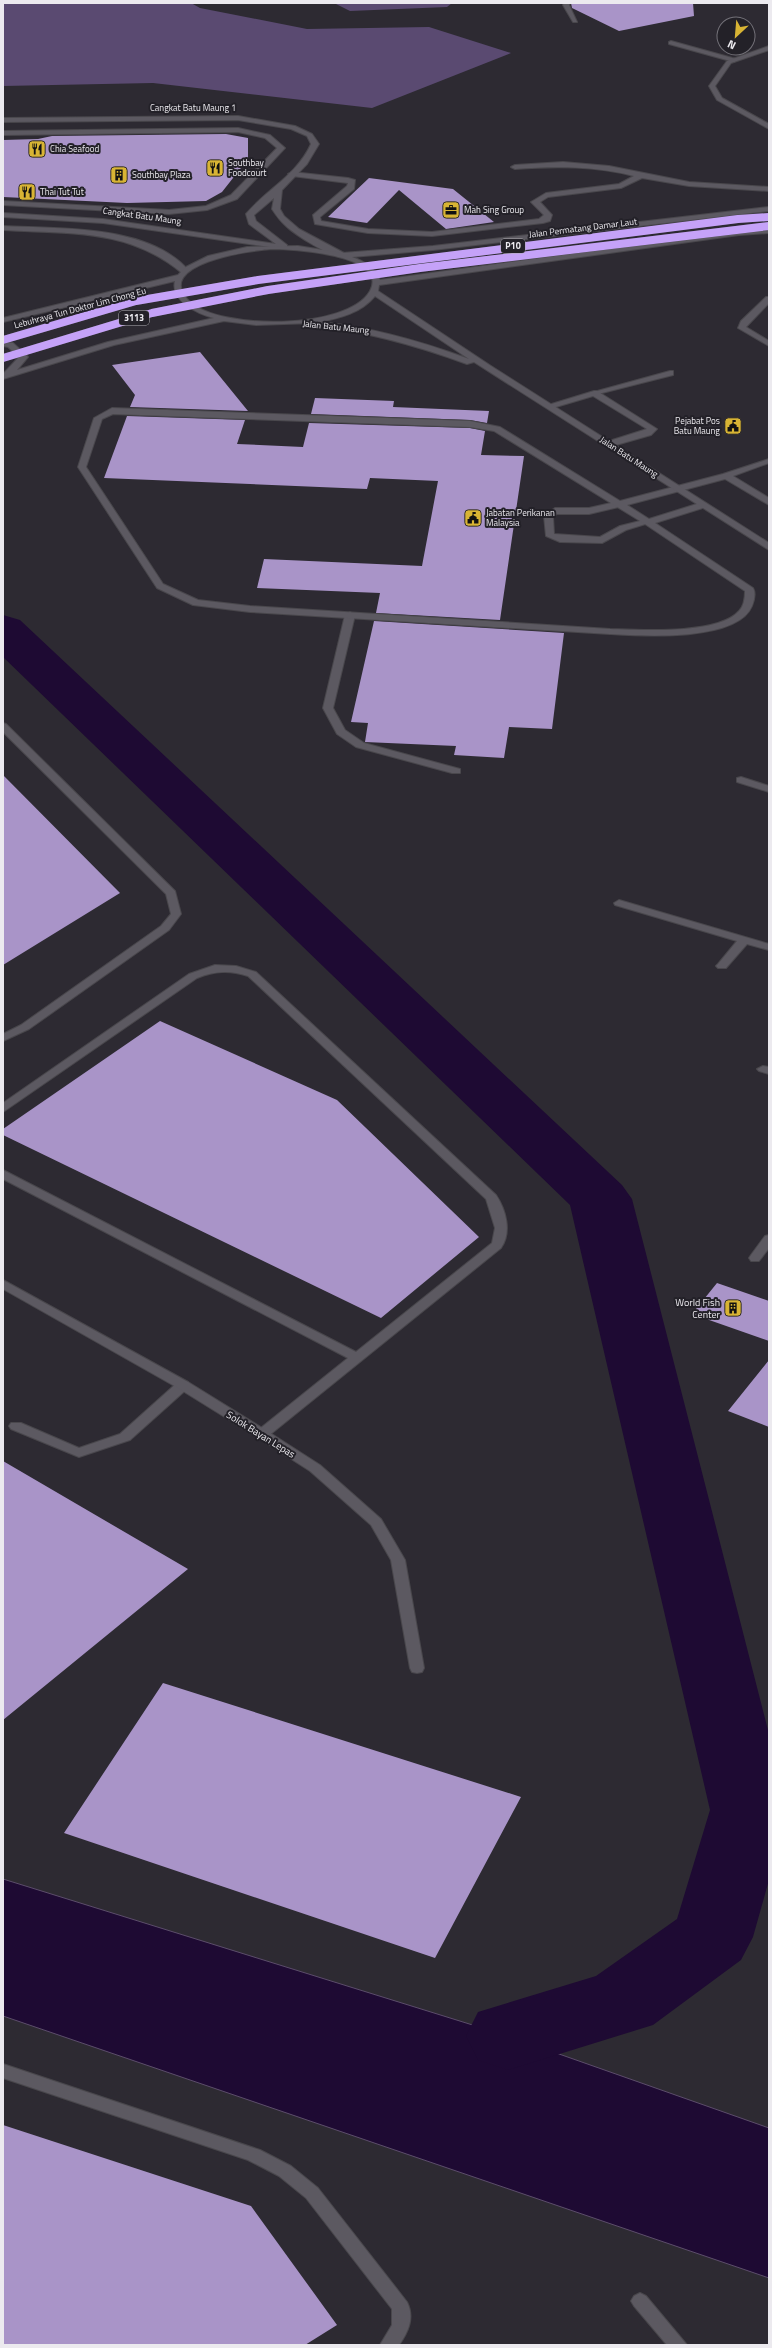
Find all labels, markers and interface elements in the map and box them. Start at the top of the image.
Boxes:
north arrow [716,16,756,56]
text: N [725,36,739,54]
street label: Cangkat Batu Maung 1 [150,101,236,114]
restaurant icon: Chia Seafood [27,139,47,159]
place label: Chia Seafood [50,142,100,155]
place label: Southbay Foodcourt [228,156,267,179]
restaurant icon: Southbay Foodcourt [205,158,225,178]
building icon: Southbay Plaza [109,165,129,185]
place label: Southbay Plaza [132,168,191,181]
restaurant icon: Thai Tut Tut [17,182,37,202]
place label: Thai Tut Tut [40,185,85,198]
office icon: Mah Sing Group [441,200,461,220]
place label: Mah Sing Group [464,203,524,216]
street label: Cangkat Batu Maung [102,204,182,227]
street label: Jalan Permatang Damar Laut [528,214,639,241]
road number: P10 [501,239,525,253]
street label: Lebuhraya Tun Doktor Lim Chong Eu [12,284,148,331]
road number: 3113 [119,311,149,325]
street label: Jalan Batu Maung [302,317,370,336]
place label: Pejabat Pos Batu Maung [674,414,720,437]
public building icon: Pejabat Pos Batu Maung [723,416,743,436]
street label: Jalan Batu Maung [598,433,661,480]
place label: Jabatan Perikanan Malaysia [486,506,555,529]
public building icon: Jabatan Perikanan Malaysia [463,508,483,528]
place label: World Fish Center [675,1295,721,1322]
building icon: World Fish Center [723,1298,743,1318]
street label: Solok Bayan Lepas [223,1407,298,1462]

